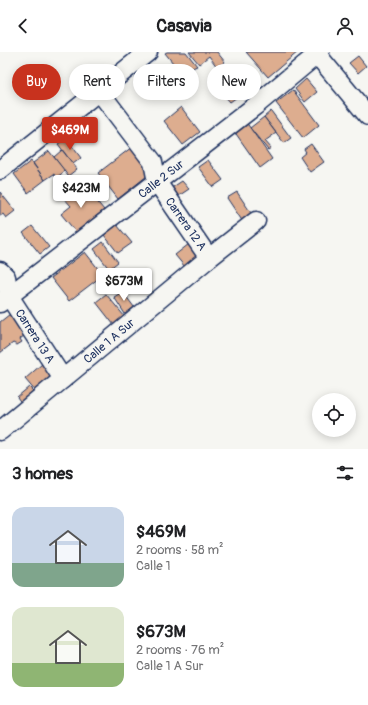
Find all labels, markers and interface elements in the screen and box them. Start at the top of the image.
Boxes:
icon: back [12,15,34,37]
text: Casavia [156,15,212,38]
icon: person [334,15,356,37]
chip: Buy [12,64,61,100]
chip: Rent [69,64,125,100]
chip: Filters [133,64,199,100]
chip: New [207,64,261,100]
pin: $469M [42,117,98,151]
text: $469M [51,122,89,138]
street label: Calle 2 Sur [135,156,188,202]
pin: $423M [53,175,109,209]
text: $423M [62,180,100,196]
street label: Carrera 12 A [162,195,209,254]
pin: $673M [96,268,152,302]
text: $673M [105,273,143,289]
street label: Carrera 13 A [12,306,58,366]
street label: Calle 1 A Sur [81,315,139,367]
map controls [312,393,356,437]
button: locate [312,393,356,437]
icon: filters [334,462,356,484]
text: 3 homes [12,463,73,484]
text: $469M [136,521,186,542]
icon: home [44,523,92,571]
text: 2 rooms · 58 m² [136,542,223,558]
text: Calle 1 [136,558,171,574]
text: $673M [136,621,186,642]
icon: home [44,623,92,671]
text: 2 rooms · 76 m² [136,642,224,658]
text: Calle 1 A Sur [136,658,203,674]

